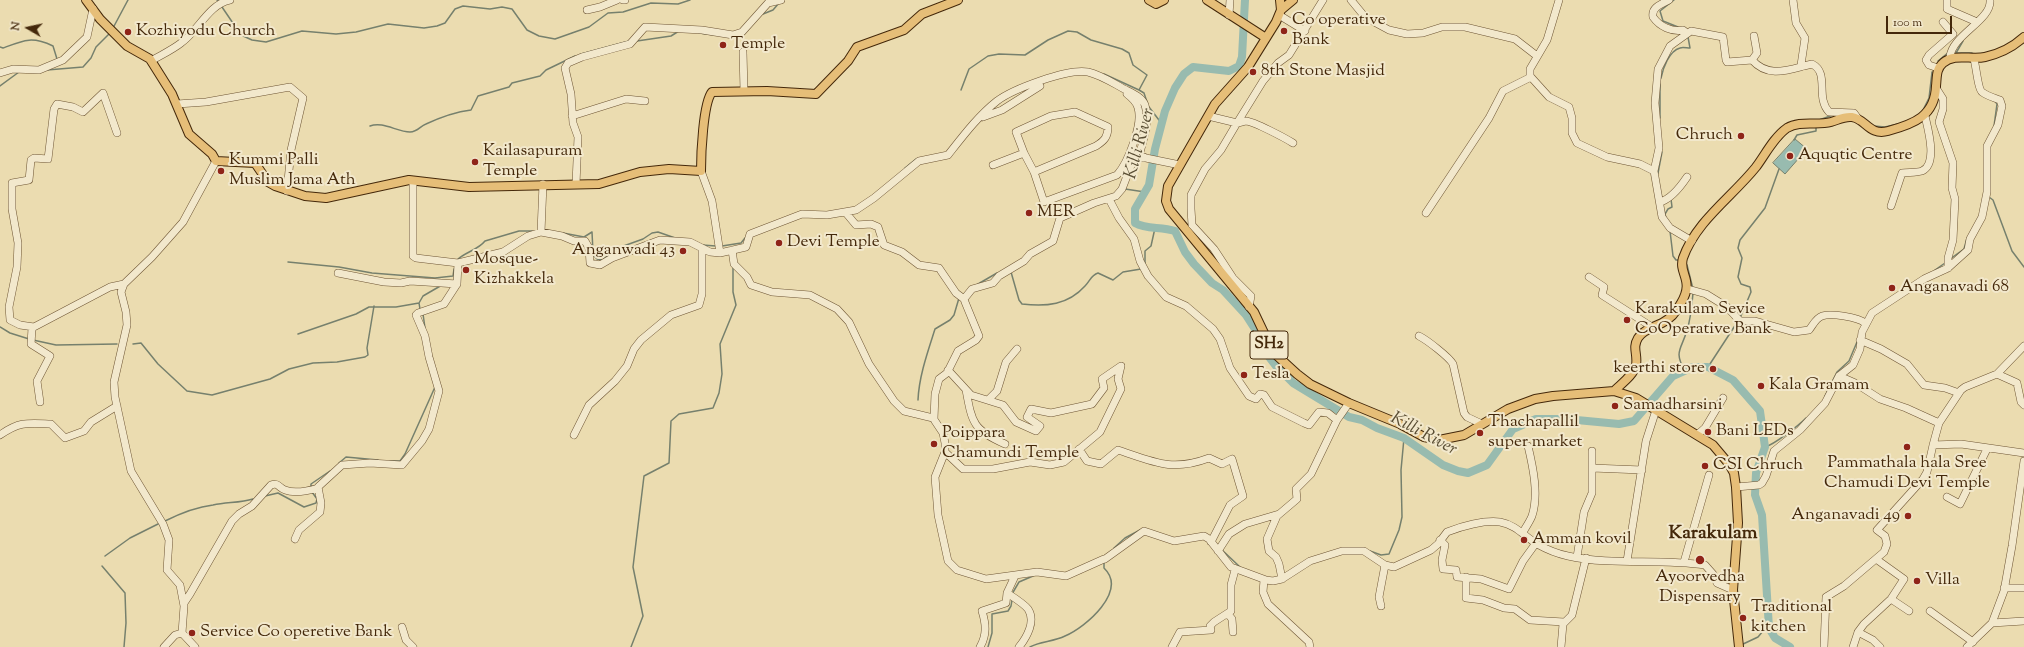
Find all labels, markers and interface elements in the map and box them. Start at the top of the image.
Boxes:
north arrow [8,8,48,48]
scale bar [1888,8,1954,34]
place label: Co operative Bank [1292,11,1386,51]
text: 100 m [1893,14,1922,32]
text: N [8,21,25,32]
place label: Kozhiyodu Church [136,22,276,42]
marker: Co operative Bank [1279,26,1289,36]
marker: Kozhiyodu Church [123,27,133,37]
place label: Temple [731,35,785,55]
marker: Temple [718,40,728,50]
place label: 8th Stone Masjid [1261,62,1385,82]
marker: 8th Stone Masjid [1248,67,1258,77]
water label: Killi River [1121,106,1161,182]
place label: Chruch [1676,126,1733,146]
marker: Chruch [1736,131,1746,141]
place label: Kailasapuram Temple [483,142,582,182]
place label: Aquqtic Centre [1798,146,1912,166]
place label: Kummi Palli Muslim Jama Ath [229,151,356,191]
marker: Aquqtic Centre [1785,151,1795,161]
marker: Kailasapuram Temple [470,157,480,167]
marker: Kummi Palli Muslim Jama Ath [216,166,226,176]
place label: MER [1037,203,1075,223]
marker: MER [1024,208,1034,218]
place label: Devi Temple [787,233,880,253]
marker: Devi Temple [774,238,784,248]
place label: Anganwadi 43 [572,241,675,261]
marker: Anganwadi 43 [678,246,688,256]
place label: Mosque- Kizhakkela [474,250,554,290]
marker: Mosque- Kizhakkela [461,265,471,275]
place label: Anganavadi 68 [1900,278,2009,298]
marker: Anganavadi 68 [1887,283,1897,293]
place label: Karakulam Sevice CoOperative Bank [1635,300,1772,340]
marker: Karakulam Sevice CoOperative Bank [1622,315,1632,325]
road number: SH2 [1250,331,1288,359]
place label: keerthi store [1614,359,1705,379]
marker: keerthi store [1708,364,1718,374]
place label: Tesla [1252,365,1290,385]
marker: Tesla [1239,370,1249,380]
place label: Kala Gramam [1769,376,1869,396]
marker: Kala Gramam [1756,381,1766,391]
place label: Samadharsini [1623,396,1723,416]
marker: Samadharsini [1610,401,1620,411]
water label: Killi River [1386,408,1460,462]
place label: Thachapallil super market [1488,413,1582,453]
place label: Bani LEDs [1716,422,1794,442]
place label: Poippara Chamundi Temple [942,424,1079,464]
marker: Bani LEDs [1703,427,1713,437]
marker: Thachapallil super market [1475,428,1485,438]
marker: Poippara Chamundi Temple [929,439,939,449]
marker: Pammathala hala Sree Chamudi Devi Temple [1902,442,1912,452]
place label: Pammathala hala Sree Chamudi Devi Temple [1824,454,1990,494]
place label: CSI Chruch [1713,456,1803,476]
marker: CSI Chruch [1700,461,1710,471]
place label: Anganavadi 49 [1791,506,1900,526]
marker: Anganavadi 49 [1903,511,1913,521]
district label: Karakulam [1669,524,1757,546]
place label: Amman kovil [1532,530,1632,550]
marker: Amman kovil [1519,535,1529,545]
marker: Ayoorvedha Dispensary [1694,554,1706,566]
place label: Ayoorvedha Dispensary [1655,568,1745,608]
place label: Villa [1925,571,1960,591]
marker: Villa [1912,576,1922,586]
place label: Traditional kitchen [1751,598,1832,638]
marker: Traditional kitchen [1738,613,1748,623]
place label: Service Co operetive Bank [200,623,392,643]
marker: Service Co operetive Bank [187,628,197,638]

